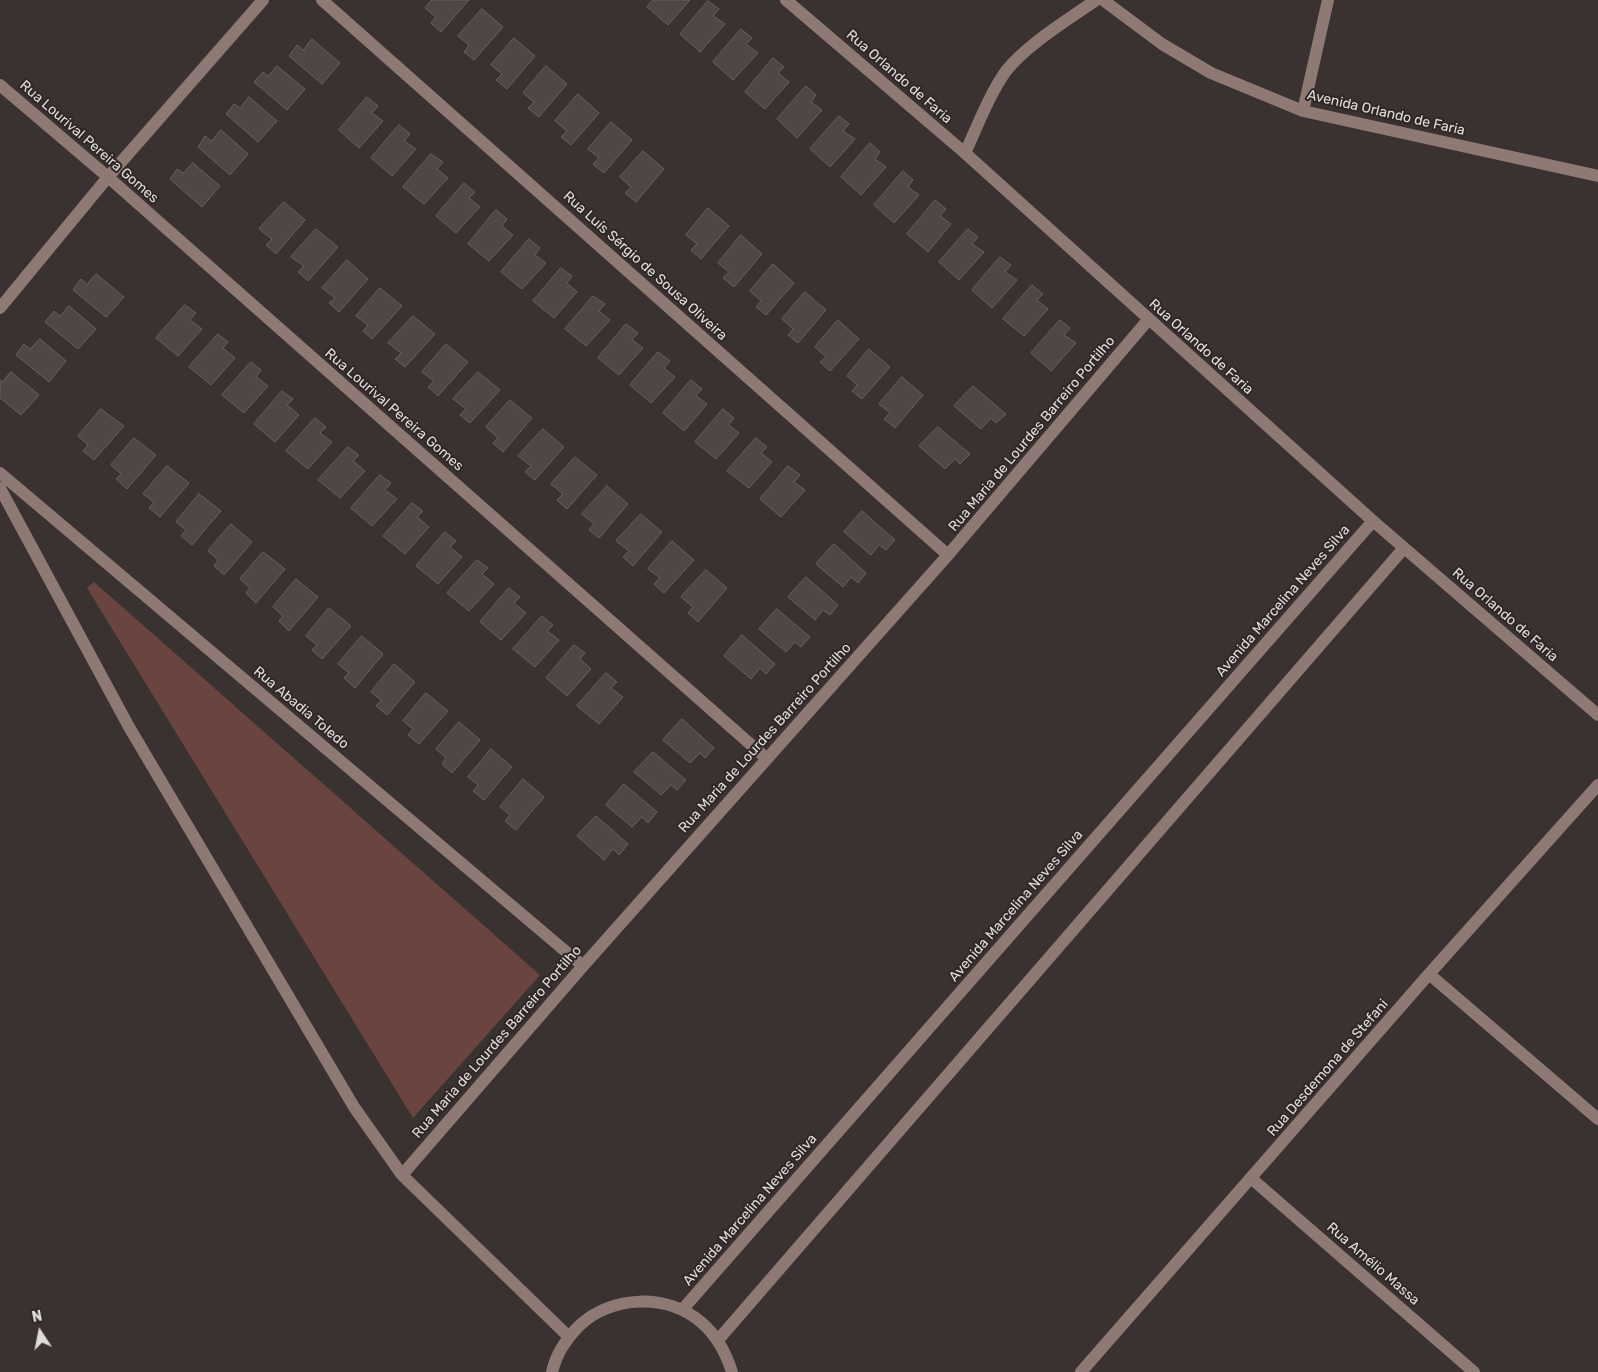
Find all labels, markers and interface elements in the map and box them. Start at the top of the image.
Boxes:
street label: Rua Orlando de Faria [843,27,955,127]
street label: Rua Lourival Pereira Gomes [16,77,162,207]
street label: Avenida Orlando de Faria [1305,87,1467,139]
street label: Rua Luís Sérgio de Sousa Oliveira [560,188,730,344]
street label: Rua Orlando de Faria [1145,296,1257,398]
street label: Rua Maria de Lourdes Barreiro Portilho [945,333,1119,535]
street label: Rua Lourival Pereira Gomes [321,345,467,475]
street label: Avenida Marcelina Neves Silva [1212,522,1354,680]
street label: Rua Orlando de Faria [1449,565,1561,665]
street label: Rua Maria de Lourdes Barreiro Portilho [675,640,855,836]
street label: Rua Abadia Toledo [250,663,352,753]
street label: Avenida Marcelina Neves Silva [945,827,1087,985]
street label: Rua Maria de Lourdes Barreiro Portilho [409,942,585,1142]
street label: Rua Desdemona de Stefani [1264,996,1392,1140]
street label: Avenida Marcelina Neves Silva [679,1131,821,1289]
street label: Rua Amélio Massa [1323,1219,1423,1309]
north arrow [15,1307,65,1357]
text: N [30,1307,44,1326]

